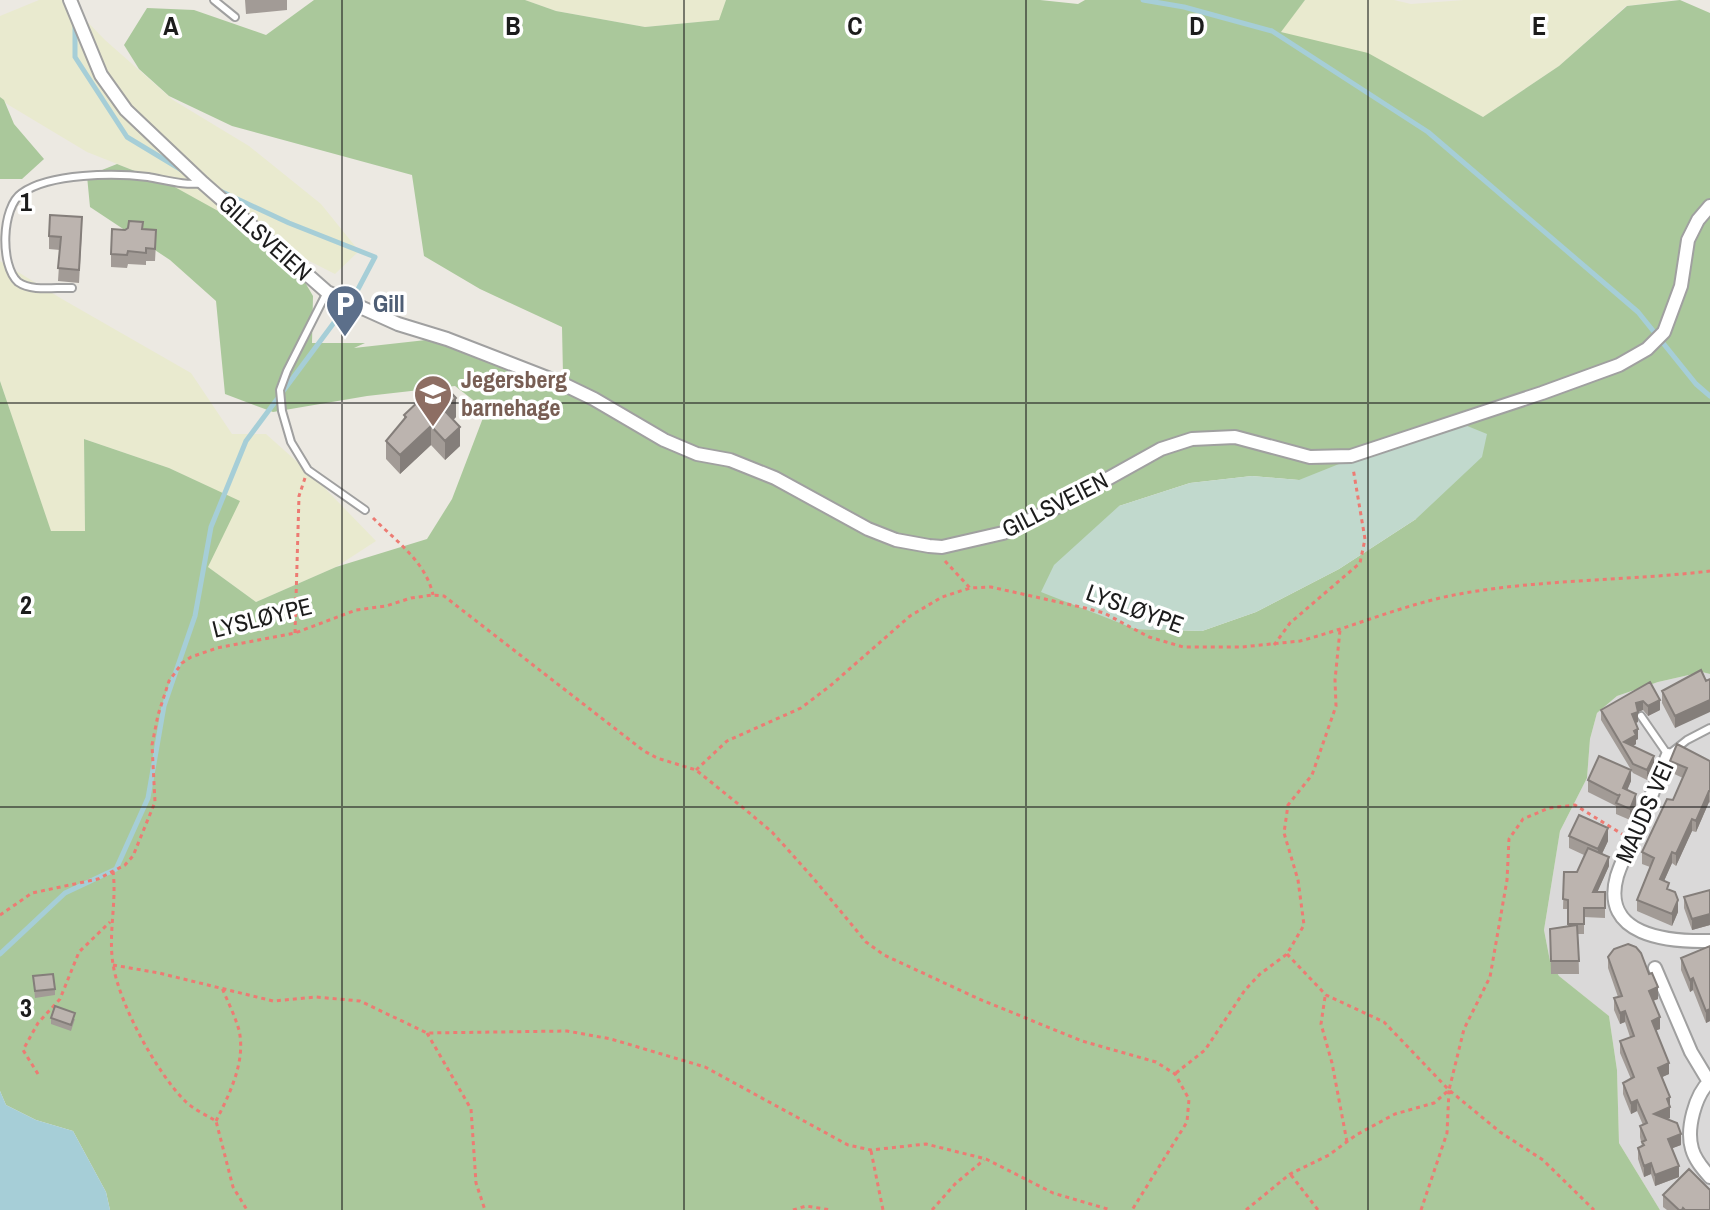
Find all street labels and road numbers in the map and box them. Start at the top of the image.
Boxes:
street label: GILLSVEIEN [212,187,319,288]
street label: GILLSVEIEN [996,464,1113,544]
street label: LYSLØYPE [1082,576,1188,640]
street label: LYSLØYPE [209,589,315,645]
street label: MAUDS VEI [1607,756,1681,868]

